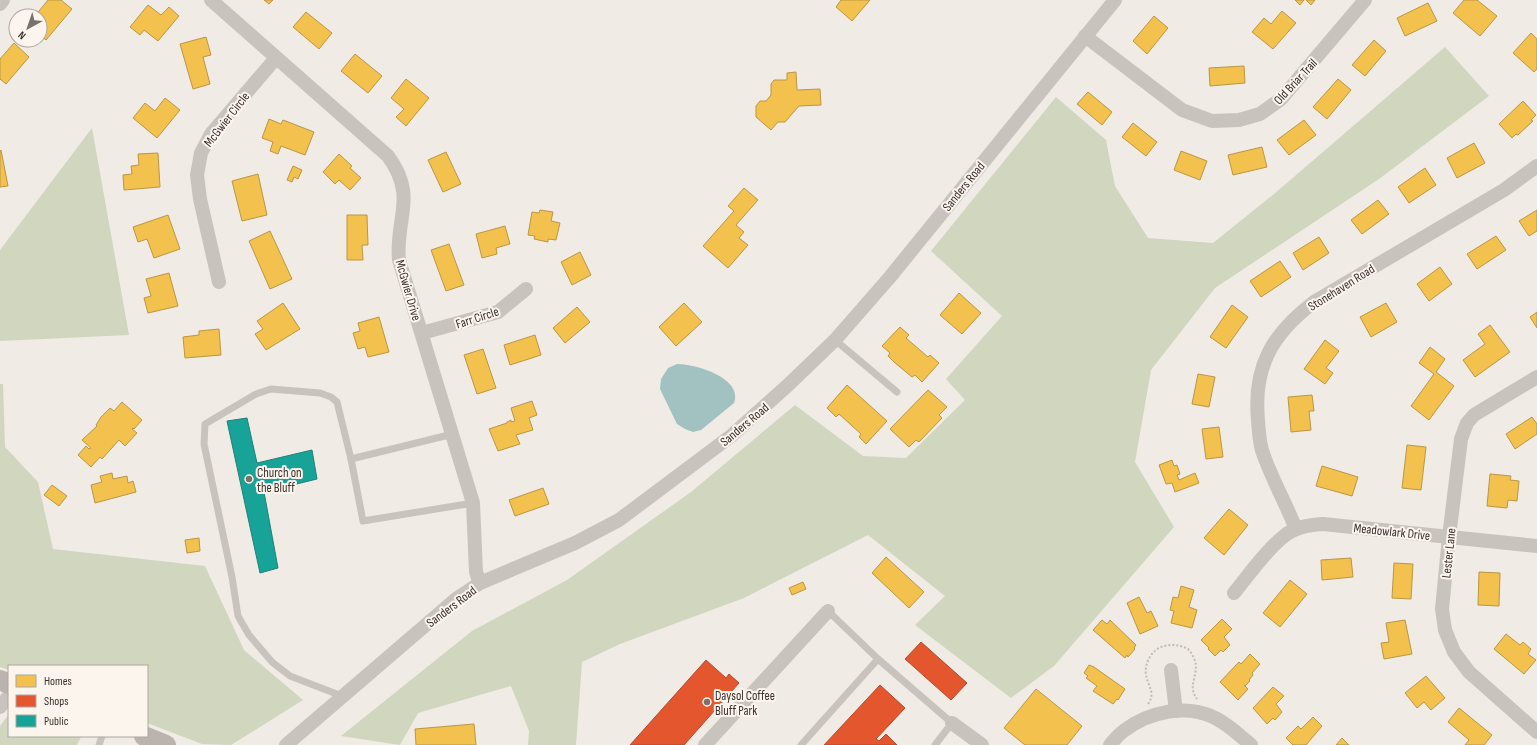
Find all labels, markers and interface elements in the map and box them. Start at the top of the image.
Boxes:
north arrow [8,8,48,48]
text: N [15,28,28,42]
street label: Old Briar Trail [1271,55,1321,108]
street label: McGwier Circle [200,89,253,150]
street label: Sanders Road [939,159,988,214]
street label: McGwier Drive [392,258,424,323]
street label: Stonehaven Road [1305,261,1378,315]
street label: Farr Circle [454,303,501,332]
street label: Sanders Road [717,400,772,450]
place label: Church on the Bluff [257,465,302,496]
marker: Church on the Bluff [244,474,254,484]
street label: Meadowlark Drive [1353,520,1431,544]
street label: Lester Lane [1438,527,1460,579]
street label: Sanders Road [423,583,480,631]
legend [8,665,148,737]
text: Homes [44,674,72,689]
place label: Daysol Coffee Bluff Park [715,688,775,719]
text: Shops [44,694,69,709]
marker: Daysol Coffee Bluff Park [702,697,712,707]
text: Public [44,714,69,729]

